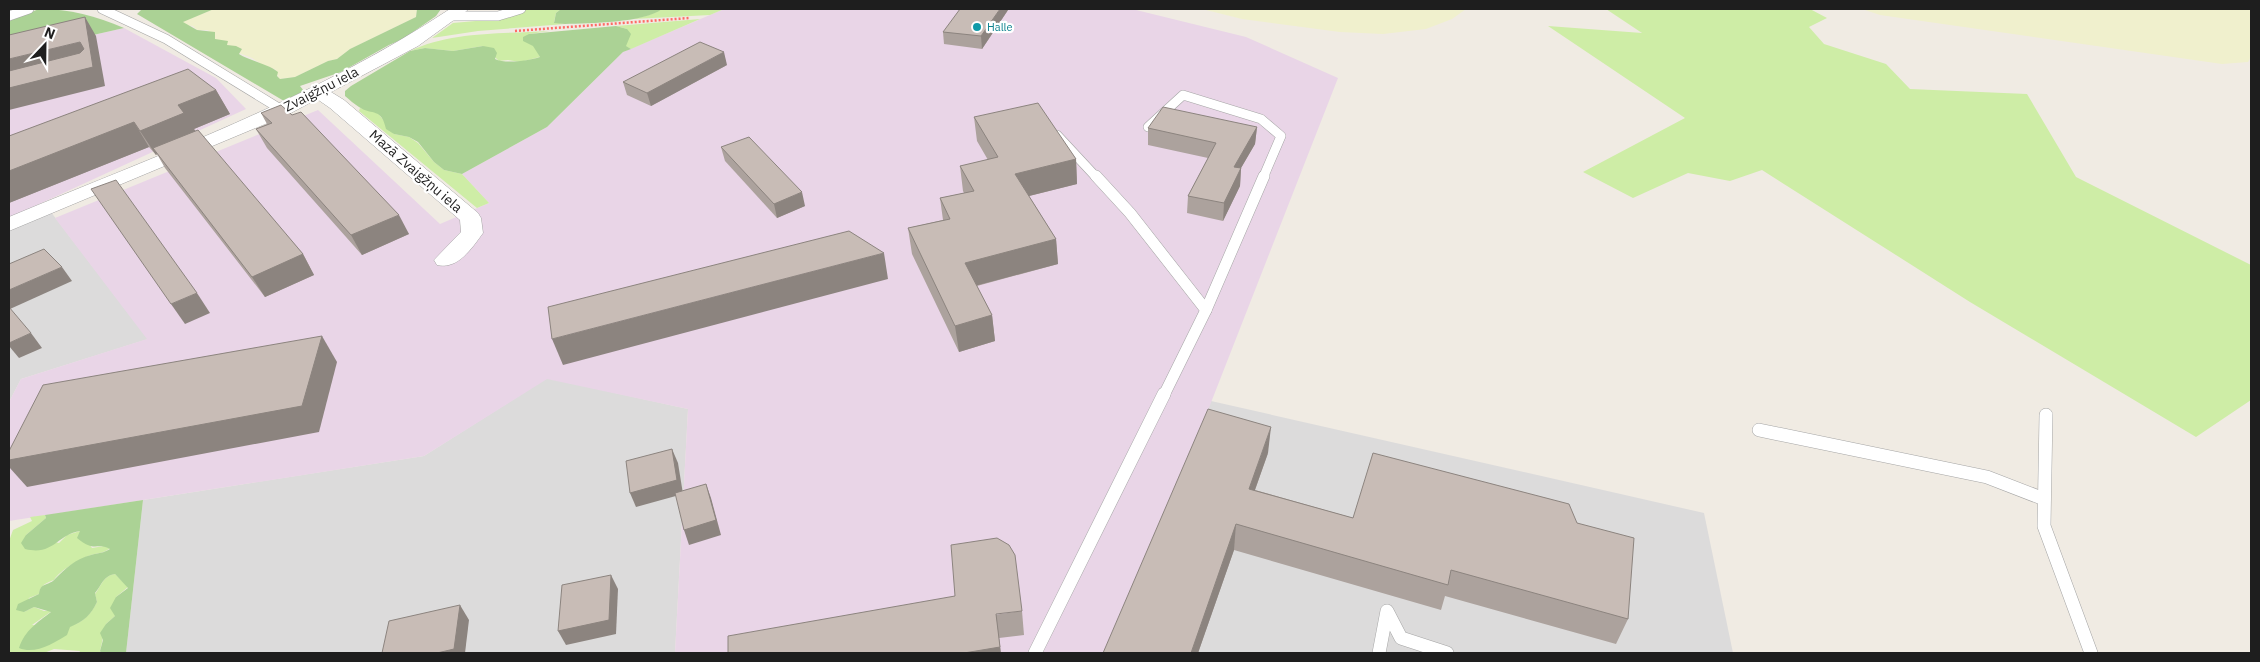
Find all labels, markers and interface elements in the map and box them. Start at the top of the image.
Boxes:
north arrow [20,20,70,70]
place label: Halle [987,20,1013,34]
marker: Halle [971,21,983,33]
text: N [42,23,58,43]
street label: Zvaigžņu iela [281,62,362,116]
street label: Mazā Zvaigžņu iela [366,126,467,217]

